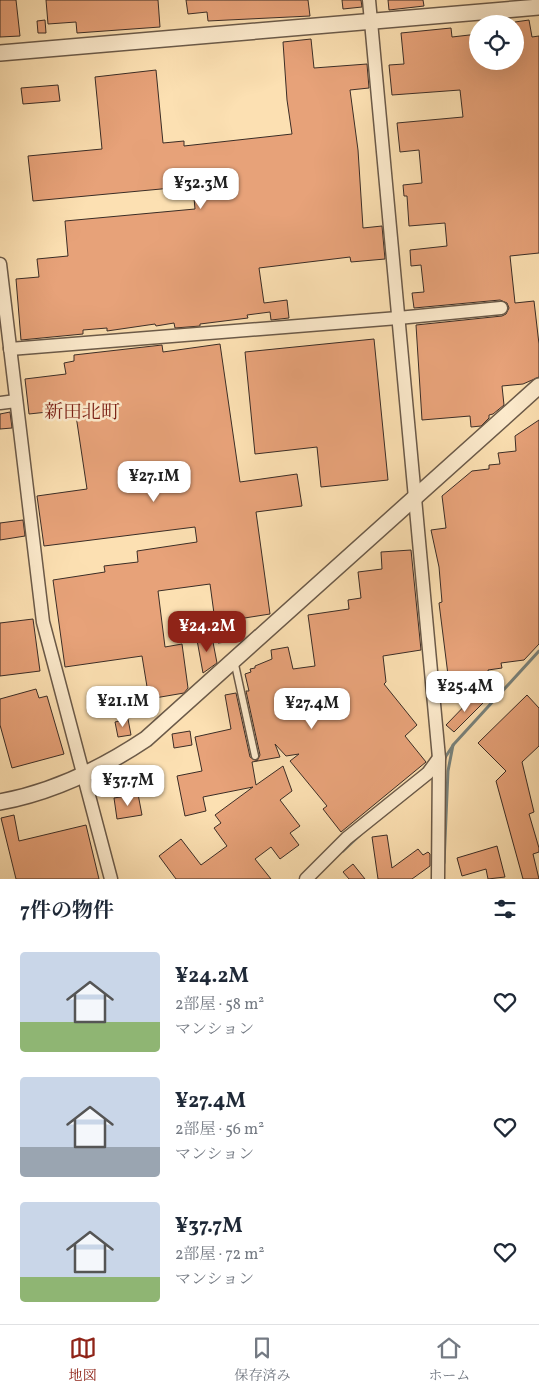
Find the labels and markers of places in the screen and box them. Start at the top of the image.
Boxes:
pin: ¥32.3M [160,168,242,210]
pin: ¥27.1M [113,460,195,503]
pin: ¥24.2M [166,610,248,653]
pin: ¥25.4M [424,670,506,713]
pin: ¥21.1M [82,686,164,728]
pin: ¥27.4M [271,688,353,730]
pin: ¥37.7M [87,764,169,807]

